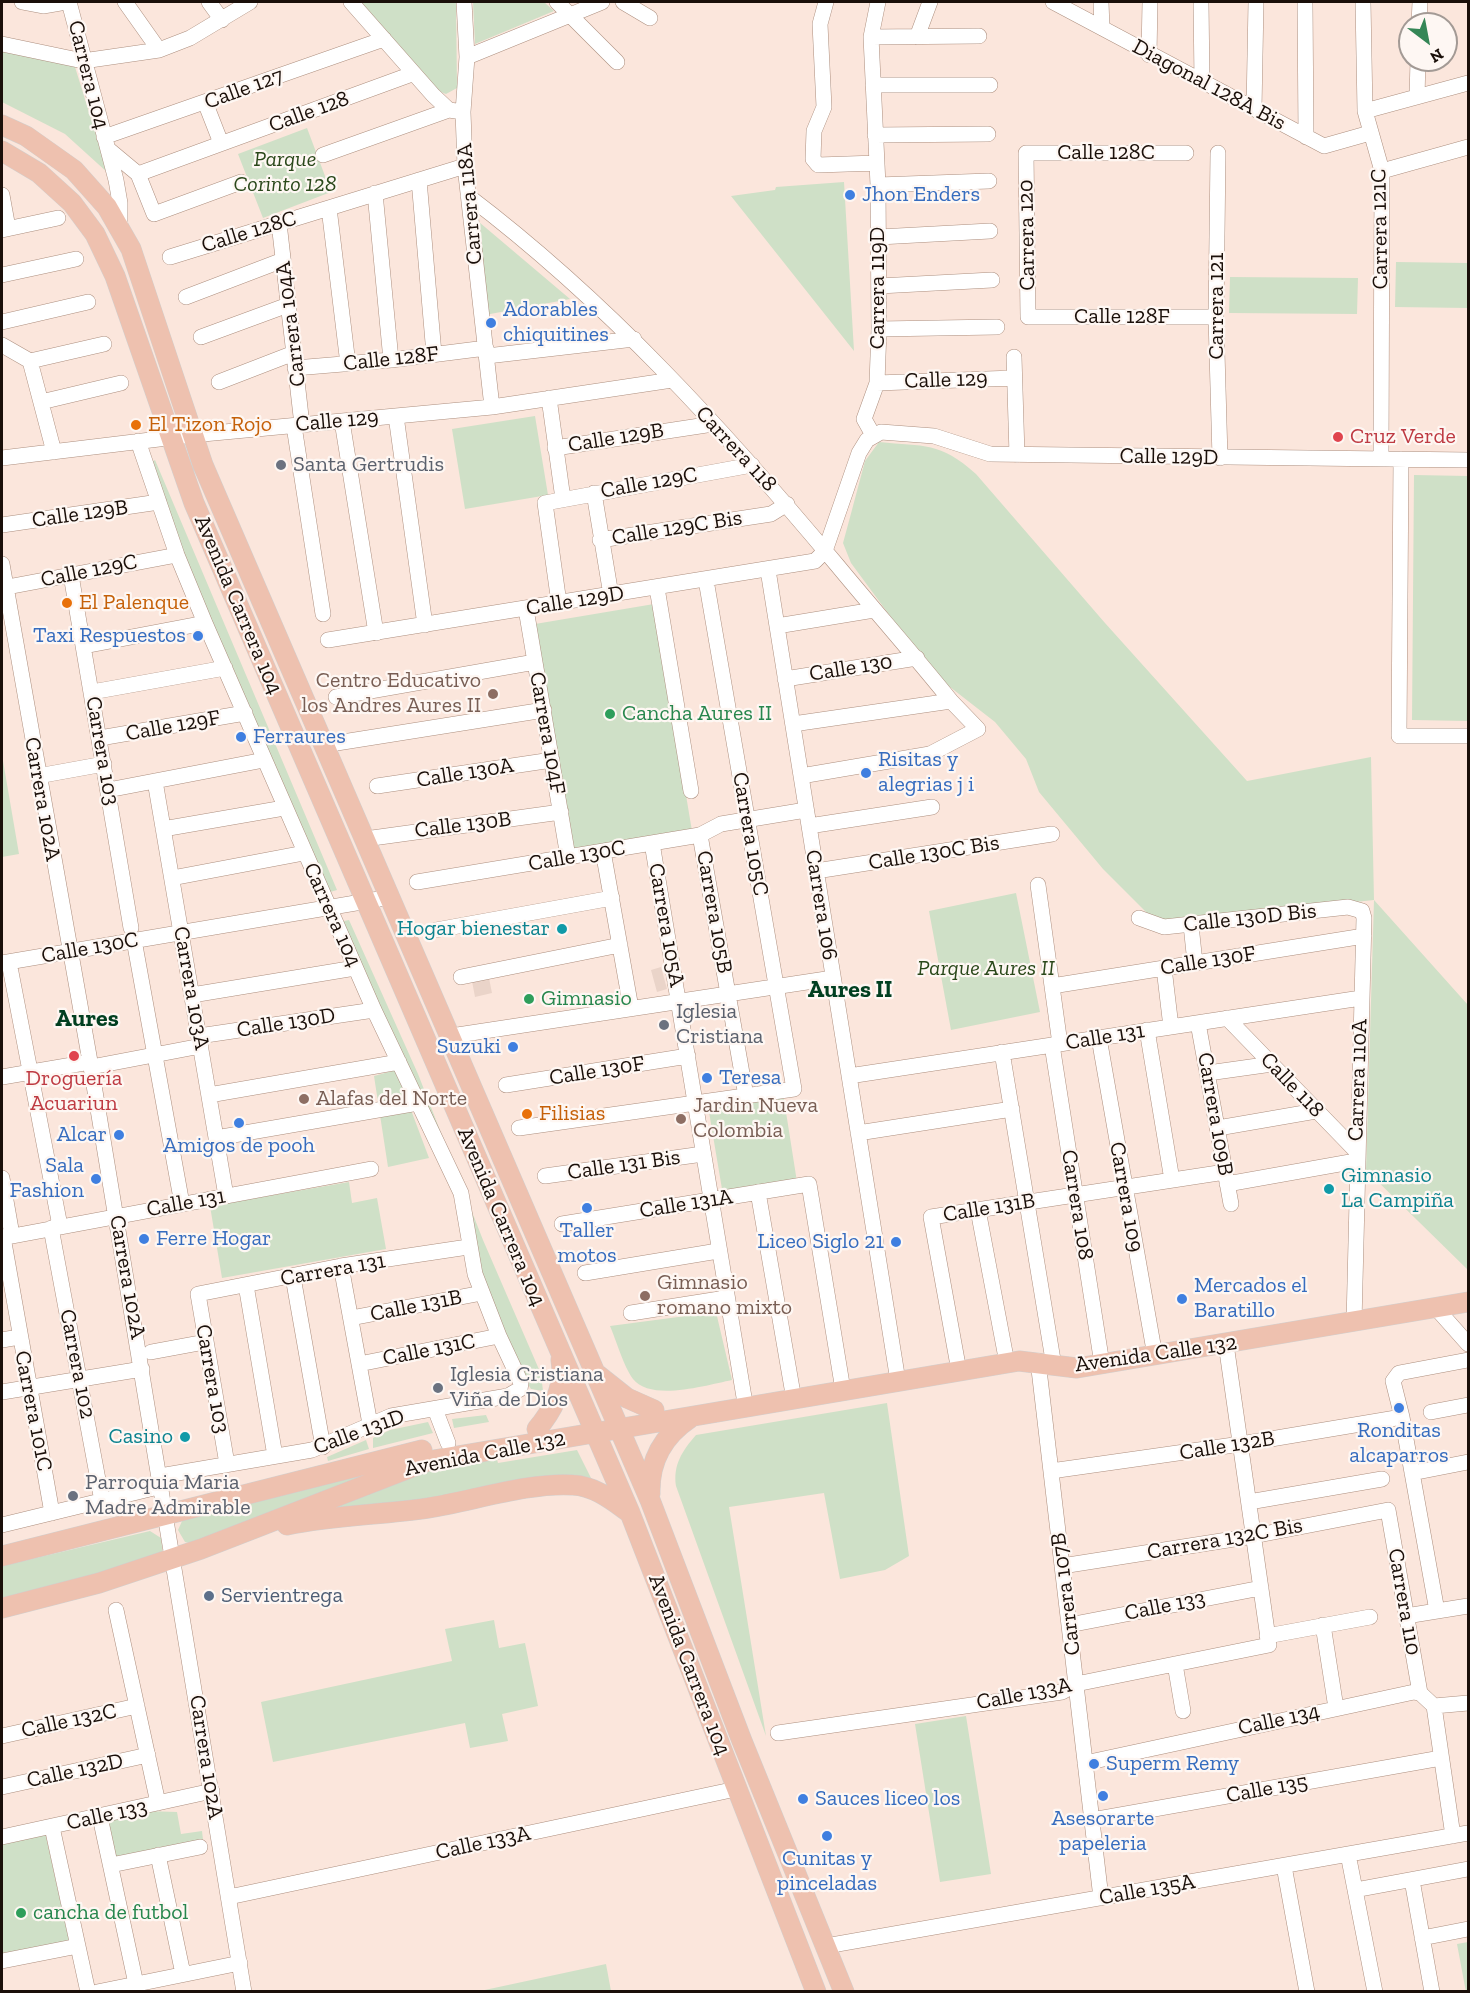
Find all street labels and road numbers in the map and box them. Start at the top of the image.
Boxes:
street label: Carrera 104 [62,18,114,132]
street label: Diagonal 128A Bis [1128,34,1290,136]
street label: Calle 127 [201,63,287,115]
street label: Calle 128 [265,85,353,139]
street label: Calle 128C [1057,140,1155,166]
street label: Carrera 118A [452,142,488,266]
street label: Carrera 121C [1366,168,1394,290]
street label: Carrera 120 [1013,179,1041,291]
street label: Calle 128C [198,205,300,259]
street label: Carrera 119D [865,227,891,349]
street label: Carrera 121 [1204,253,1230,359]
street label: Carrera 104A [270,260,312,388]
street label: Calle 128F [1074,304,1170,330]
street label: Calle 128F [342,341,440,377]
street label: Calle 129 [904,365,988,395]
street label: Carrera 118 [690,401,782,497]
street label: Calle 129 [294,404,380,438]
street label: Calle 129B [566,417,666,459]
street label: Calle 129D [1119,443,1219,471]
street label: Calle 129C [599,462,699,504]
street label: Calle 129B [30,494,130,534]
street label: Calle 129C Bis [610,505,744,551]
street label: Avenida Carrera 104 [188,511,288,699]
street label: Calle 129C [39,549,139,593]
street label: Calle 129D [524,580,626,622]
street label: Calle 130 [808,648,894,688]
street label: Carrera 104F [523,670,571,796]
street label: Carrera 103 [79,694,125,808]
street label: Calle 129F [124,705,222,747]
street label: Carrera 102A [18,735,66,863]
street label: Calle 130A [415,752,515,794]
street label: Carrera 105C [726,770,774,898]
street label: Calle 130B [413,806,513,844]
street label: Calle 130C Bis [867,830,1001,876]
street label: Calle 130C [526,834,628,878]
street label: Carrera 106 [799,848,843,962]
street label: Carrera 105B [690,849,738,975]
street label: Carrera 104 [297,859,367,971]
street label: Carrera 105A [642,861,690,989]
street label: Calle 130D Bis [1182,898,1318,938]
street label: Carrera 103A [167,924,215,1052]
street label: Calle 130C [39,926,141,970]
street label: Calle 130F [1159,940,1257,982]
street label: Calle 130D [235,1002,337,1044]
street label: Calle 131 [1064,1018,1146,1056]
street label: Carrera 110A [1343,1019,1373,1141]
street label: Calle 118 [1254,1047,1330,1123]
street label: Calle 130F [548,1050,646,1092]
street label: Carrera 109B [1191,1050,1239,1178]
street label: Avenida Carrera 104 [451,1123,551,1311]
street label: Carrera 109 [1103,1140,1149,1254]
street label: Calle 131 Bis [566,1144,682,1186]
street label: Carrera 108 [1055,1148,1099,1262]
street label: Calle 131 [145,1183,227,1223]
street label: Calle 131A [638,1184,734,1224]
street label: Calle 131B [941,1188,1037,1228]
street label: Carrera 102A [103,1213,151,1341]
street label: Carrera 131 [278,1248,388,1292]
street label: Calle 131B [368,1284,464,1328]
street label: Carrera 102 [53,1307,101,1421]
street label: Carrera 103 [189,1322,235,1436]
street label: Calle 131C [381,1328,477,1372]
street label: Avenida Calle 132 [1073,1330,1239,1378]
street label: Carrera 101C [8,1349,58,1473]
street label: Calle 131D [310,1403,408,1461]
street label: Avenida Calle 132 [402,1425,568,1483]
street label: Calle 132B [1178,1425,1276,1467]
street label: Carrera 132C Bis [1145,1512,1305,1566]
street label: Carrera 107B [1045,1531,1087,1657]
street label: Carrera 110 [1382,1546,1426,1658]
street label: Avenida Carrera 104 [642,1570,736,1760]
street label: Calle 133 [1122,1585,1208,1627]
street label: Calle 133A [974,1672,1074,1716]
street label: Carrera 102A [183,1693,229,1821]
street label: Calle 132C [19,1698,119,1744]
street label: Calle 134 [1236,1698,1322,1742]
street label: Calle 132D [24,1748,126,1794]
street label: Calle 135 [1224,1769,1310,1809]
street label: Calle 133 [64,1794,150,1836]
street label: Calle 133A [433,1820,533,1866]
street label: Calle 135A [1097,1869,1197,1911]

